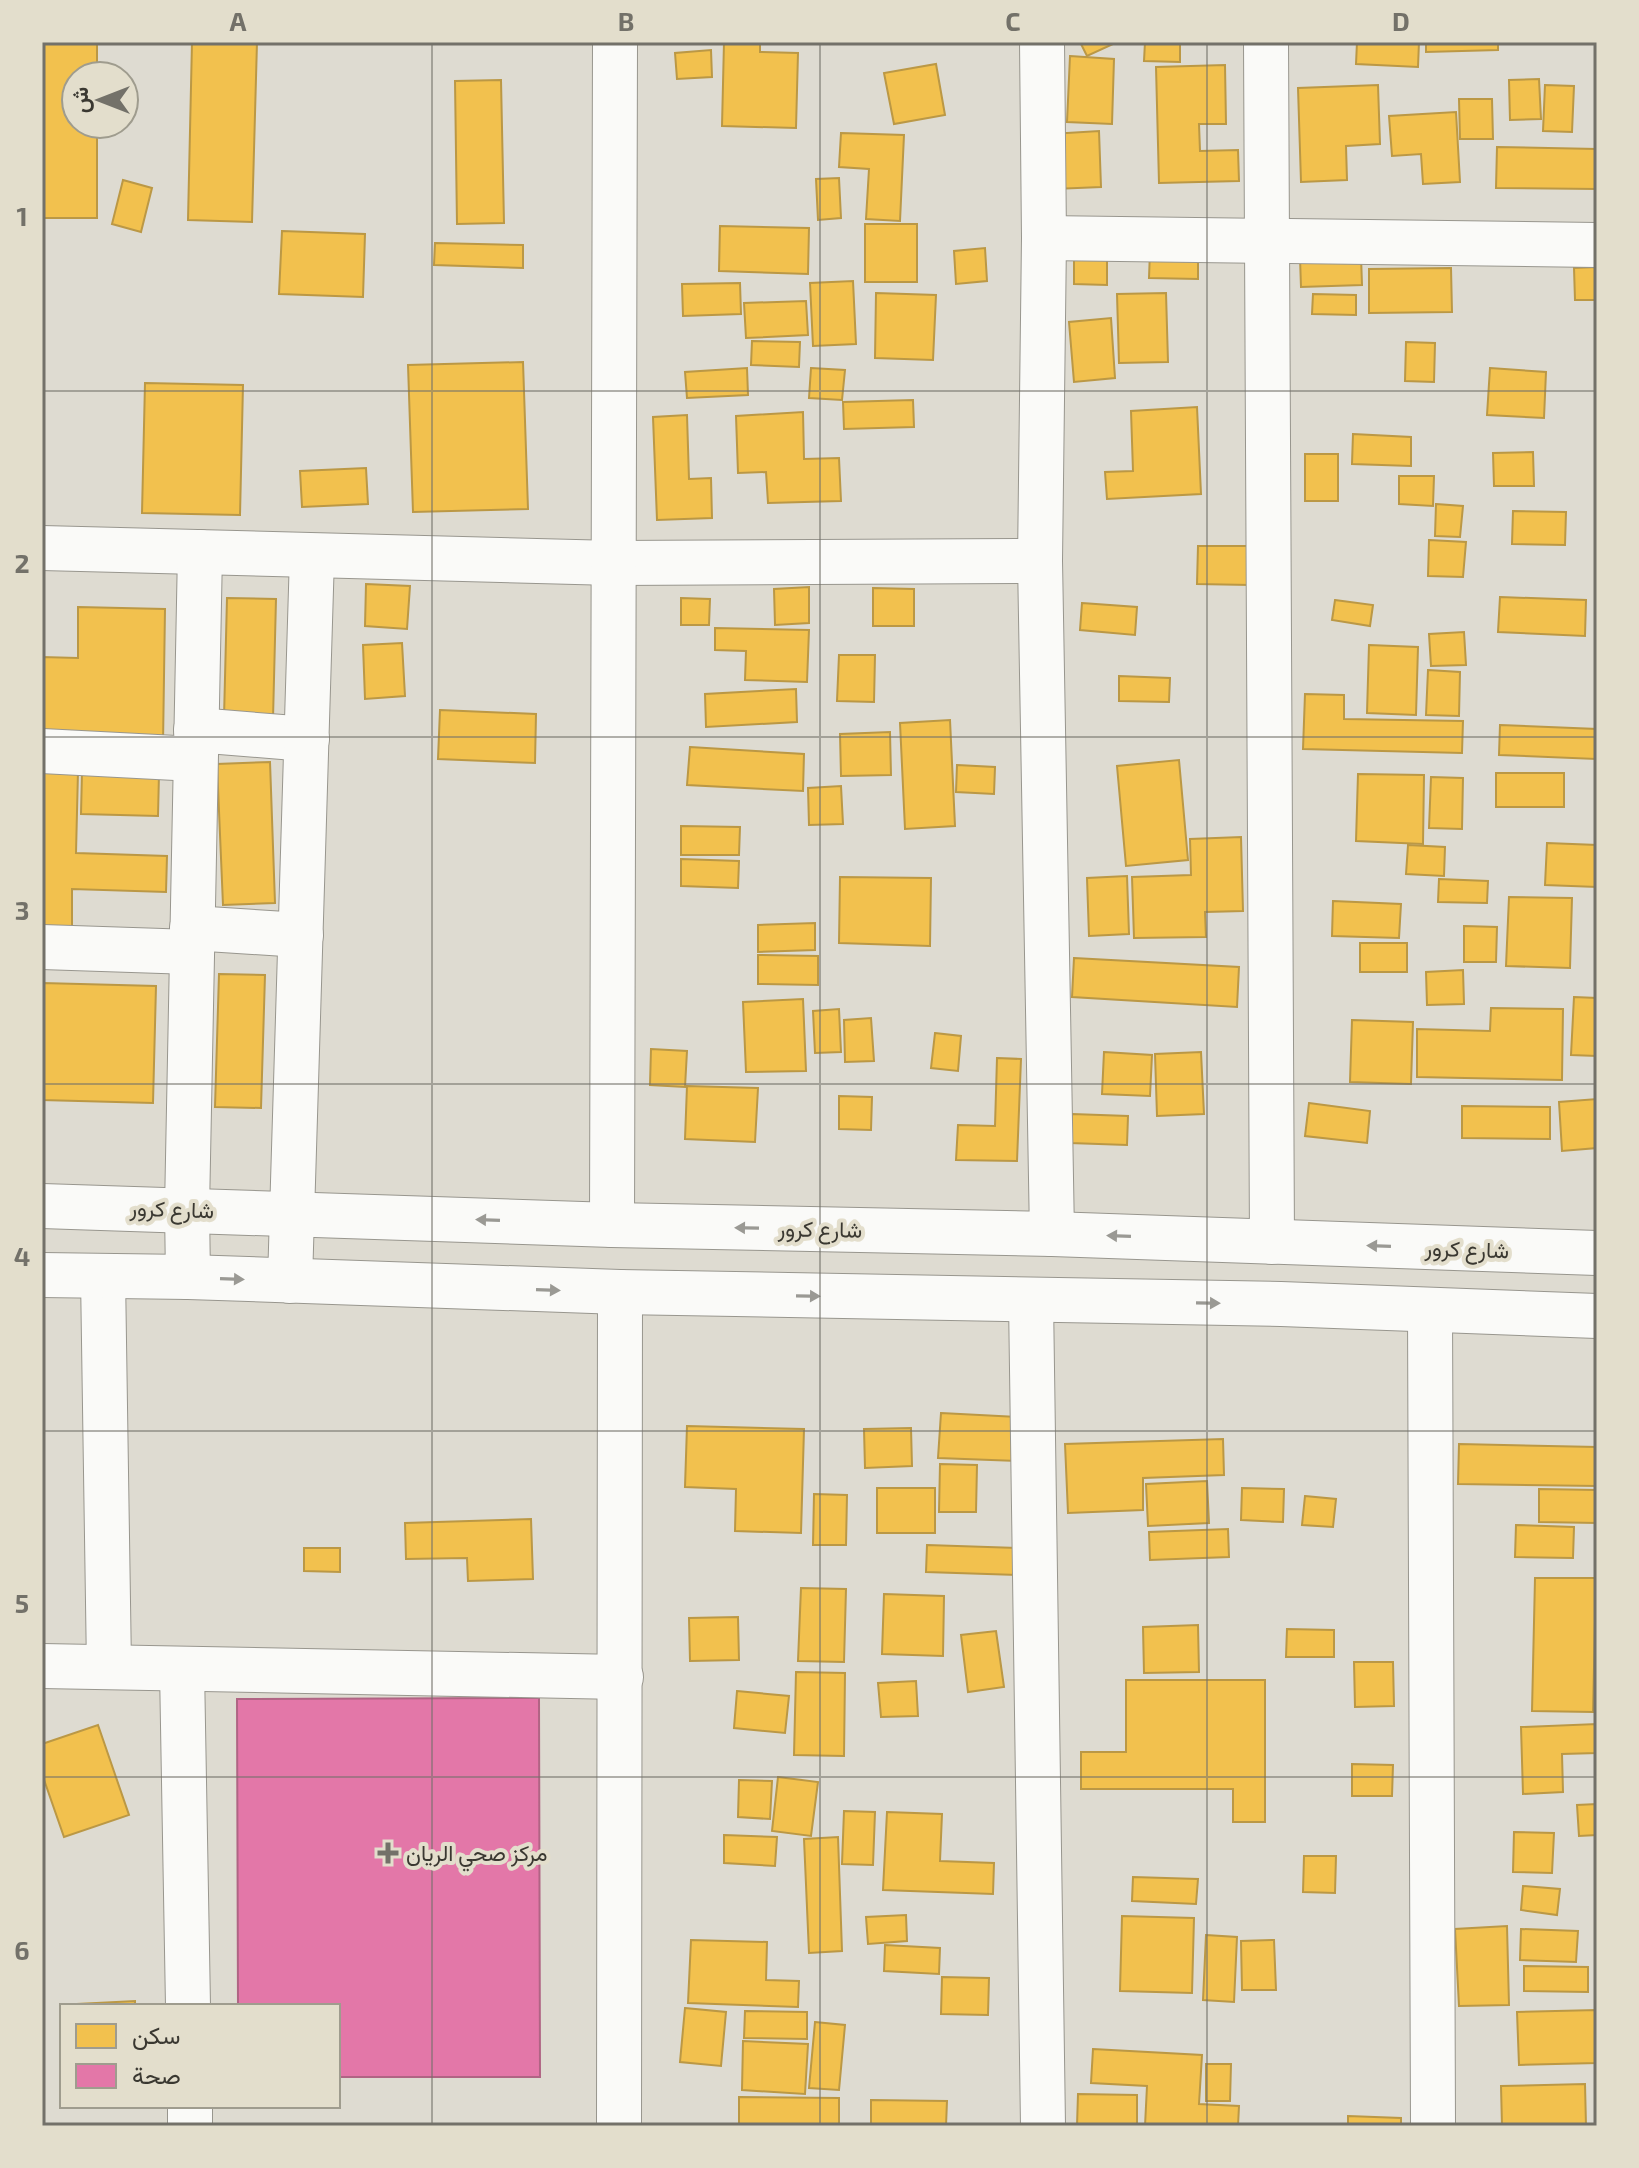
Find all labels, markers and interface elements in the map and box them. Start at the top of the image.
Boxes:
text: A [230,5,247,36]
text: B [618,5,634,36]
text: C [1005,5,1021,36]
text: D [1392,5,1410,36]
north arrow [60,60,140,140]
text: ش [66,87,94,113]
text: 1 [16,200,28,231]
text: 2 [14,547,30,578]
text: 3 [15,894,29,925]
street label: شارع كرور [128,1194,215,1225]
one-way arrow [474,1214,500,1227]
street label: شارع كرور [777,1214,862,1245]
one-way arrow [734,1221,759,1234]
one-way arrow [1106,1230,1131,1243]
street label: شارع كرور [1423,1234,1510,1265]
one-way arrow [1366,1239,1391,1252]
text: 4 [14,1240,30,1271]
one-way arrow [220,1272,245,1285]
one-way arrow [536,1283,561,1296]
one-way arrow [796,1289,821,1302]
one-way arrow [1196,1296,1221,1309]
text: 5 [15,1587,29,1618]
place label: مركز صحي الريان [406,1839,547,1872]
marker: مركز صحي الريان [377,1842,399,1864]
text: 6 [14,1934,30,1965]
legend [60,2004,340,2108]
text: سكن [132,2020,181,2050]
text: صحة [132,2060,181,2089]

